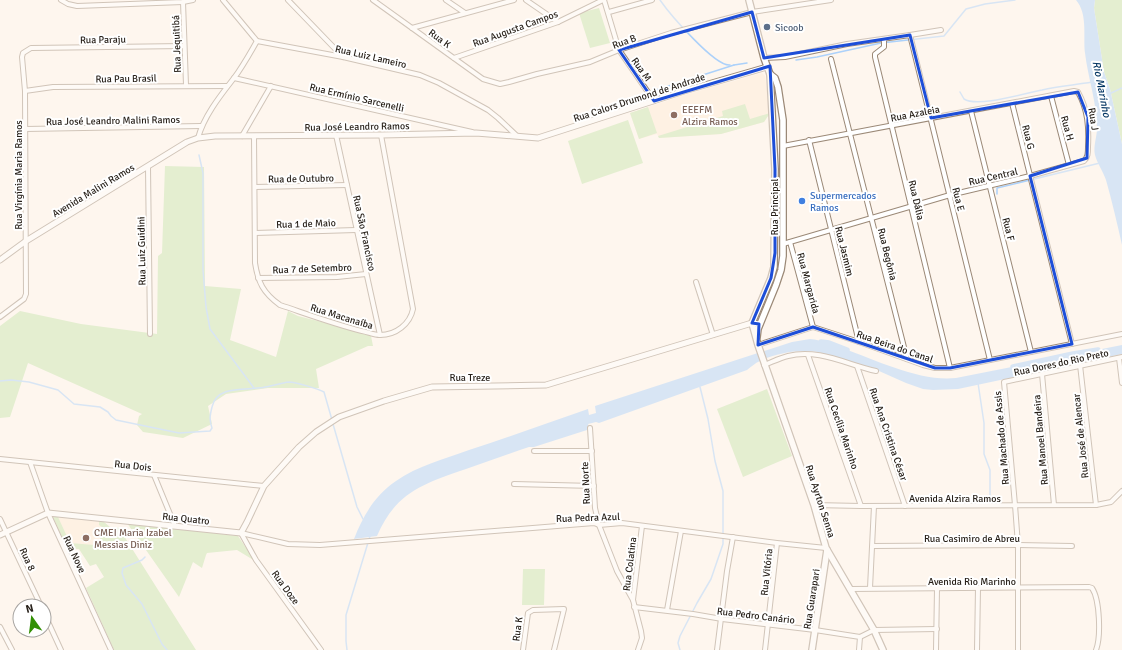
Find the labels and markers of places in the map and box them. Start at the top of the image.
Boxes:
marker: Sicoob [762,22,772,32]
place label: Sicoob [775,22,804,34]
place label: EEEFM Alzira Ramos [682,104,738,128]
marker: EEEFM Alzira Ramos [669,110,679,120]
place label: Supermercados Ramos [810,190,877,214]
marker: Supermercados Ramos [797,196,807,206]
place label: CMEI Maria Izabel Messias Diniz [94,527,172,551]
marker: CMEI Maria Izabel Messias Diniz [81,533,91,543]

